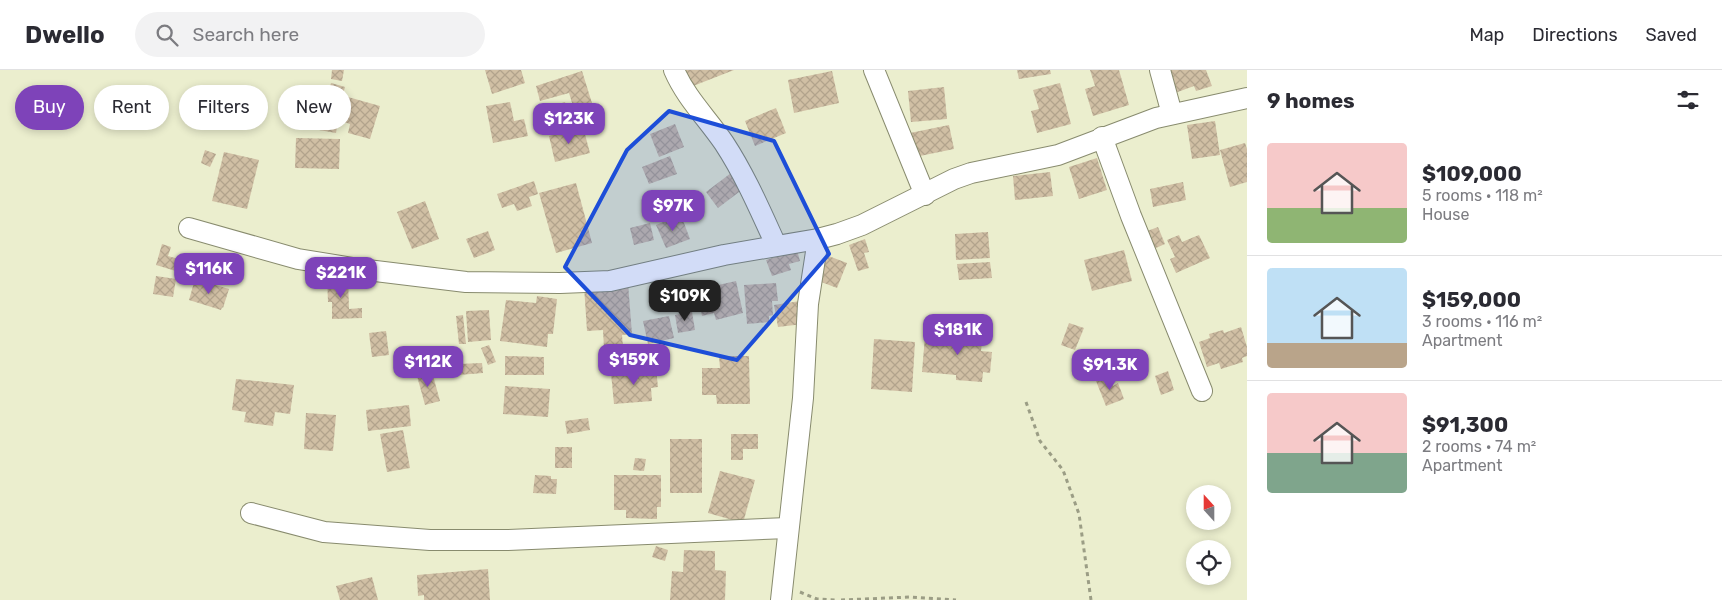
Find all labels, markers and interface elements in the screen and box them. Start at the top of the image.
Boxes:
search box [135,12,485,57]
text: Dwello [25,21,105,49]
icon: search [153,21,181,49]
text: Search here [193,23,299,46]
text: Map [1469,24,1504,46]
text: Directions [1532,24,1618,46]
text: Saved [1646,24,1697,46]
chip: Buy [15,85,84,130]
chip: Rent [94,85,169,130]
chip: Filters [179,85,268,130]
chip: New [278,85,351,130]
icon: filters [1674,86,1702,114]
text: 9 homes [1267,88,1355,113]
pin: $123K [534,102,604,145]
text: $123K [544,109,594,128]
text: $109,000 [1422,161,1522,186]
icon: home [1307,163,1367,223]
text: 5 rooms · 118 m² [1422,186,1543,205]
pin: $97K [643,190,703,232]
text: $97K [653,196,693,215]
text: House [1422,205,1469,224]
pin: $116K [174,252,244,295]
pin: $221K [306,256,376,299]
text: $116K [185,259,233,278]
text: $221K [316,263,366,282]
pin: $109K [650,280,720,322]
text: $109K [660,286,710,305]
text: $159,000 [1422,287,1521,312]
icon: home [1307,288,1367,348]
text: 3 rooms · 116 m² [1422,312,1542,331]
pin: $181K [923,314,993,356]
text: $181K [934,320,982,339]
text: Apartment [1422,331,1502,350]
pin: $159K [599,344,669,386]
pin: $112K [393,346,463,388]
pin: $91.3K [1069,348,1151,391]
text: $159K [609,350,659,369]
text: $112K [404,352,452,371]
text: $91.3K [1083,355,1137,374]
text: $91,300 [1422,412,1508,437]
icon: home [1307,413,1367,473]
text: 2 rooms · 74 m² [1422,437,1536,456]
text: Apartment [1422,456,1502,475]
north arrow [1186,485,1231,530]
map controls [1186,485,1231,585]
button: locate [1186,540,1231,585]

